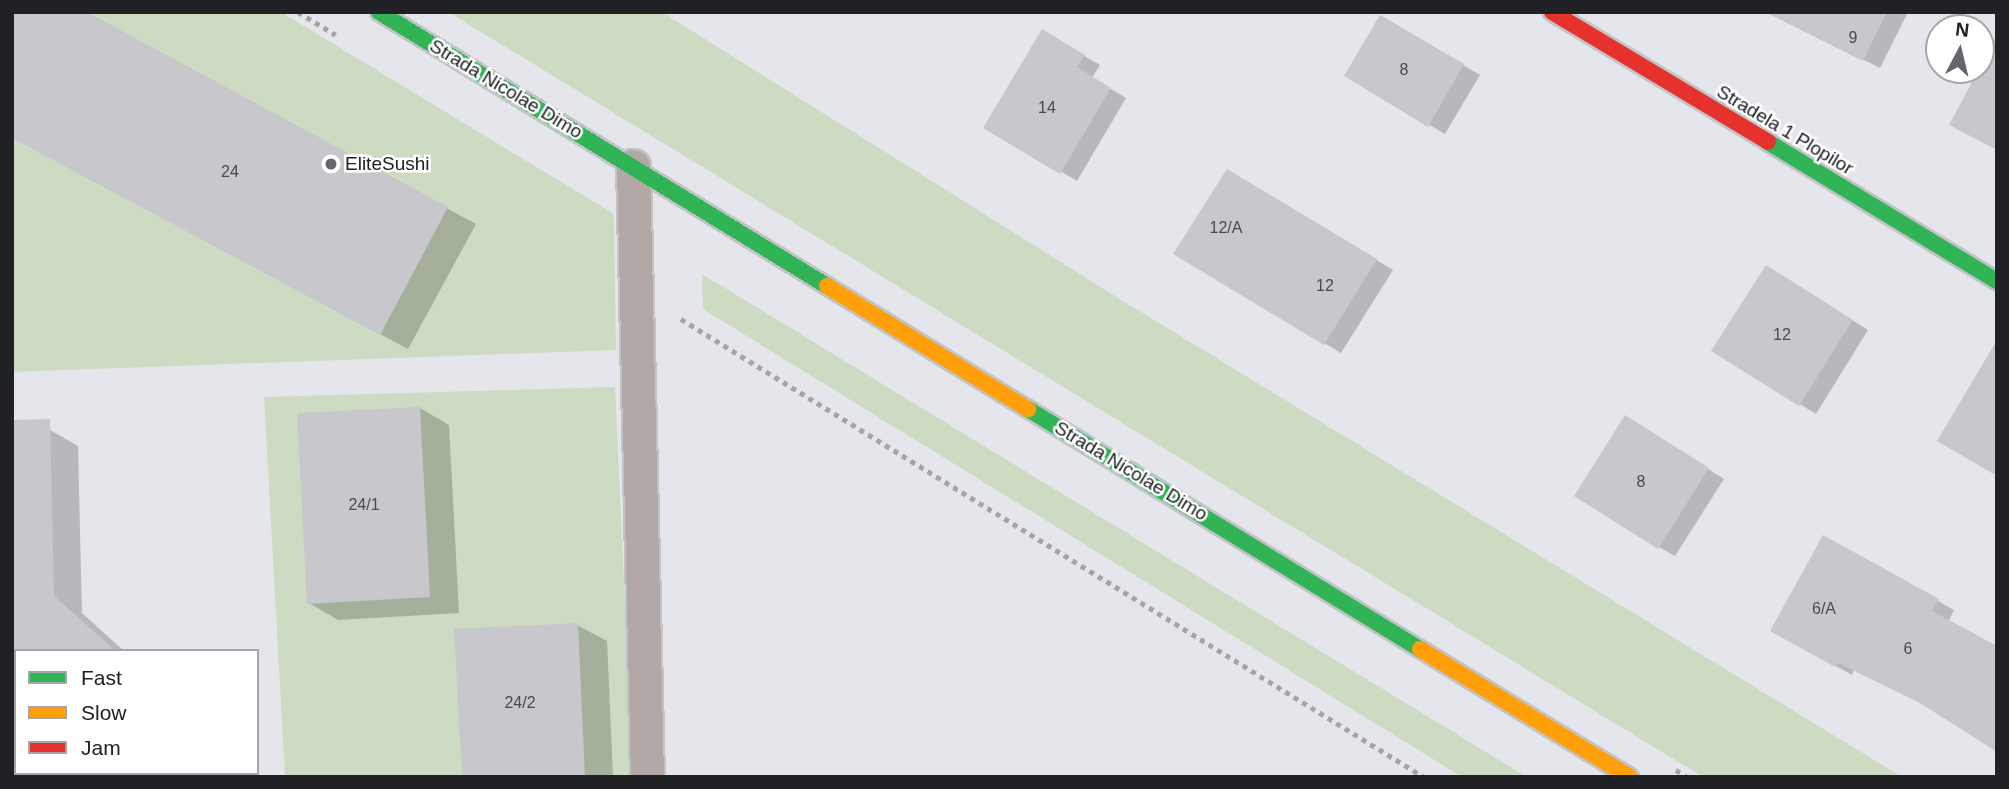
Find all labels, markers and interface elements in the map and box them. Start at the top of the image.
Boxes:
north arrow [1925,14,1995,84]
text: N [1954,18,1970,41]
house number: 9 [1849,28,1857,48]
street label: Strada Nicolae Dimo [425,34,587,144]
house number: 8 [1400,60,1408,80]
street label: Stradela 1 Plopilor [1713,80,1857,180]
house number: 14 [1038,98,1056,118]
place label: EliteSushi [345,153,429,175]
marker: EliteSushi [323,156,339,172]
house number: 24 [221,162,239,182]
house number: 12/A [1210,218,1242,238]
house number: 12 [1316,276,1334,296]
house number: 12 [1773,325,1791,345]
street label: Strada Nicolae Dimo [1050,416,1212,526]
house number: 8 [1637,472,1645,492]
house number: 24/1 [348,495,380,515]
house number: 6/A [1812,599,1836,619]
house number: 6 [1904,639,1912,659]
legend [14,649,259,775]
text: Fast [81,666,122,689]
house number: 24/2 [504,693,536,713]
text: Slow [81,701,127,724]
text: Jam [81,736,121,759]

